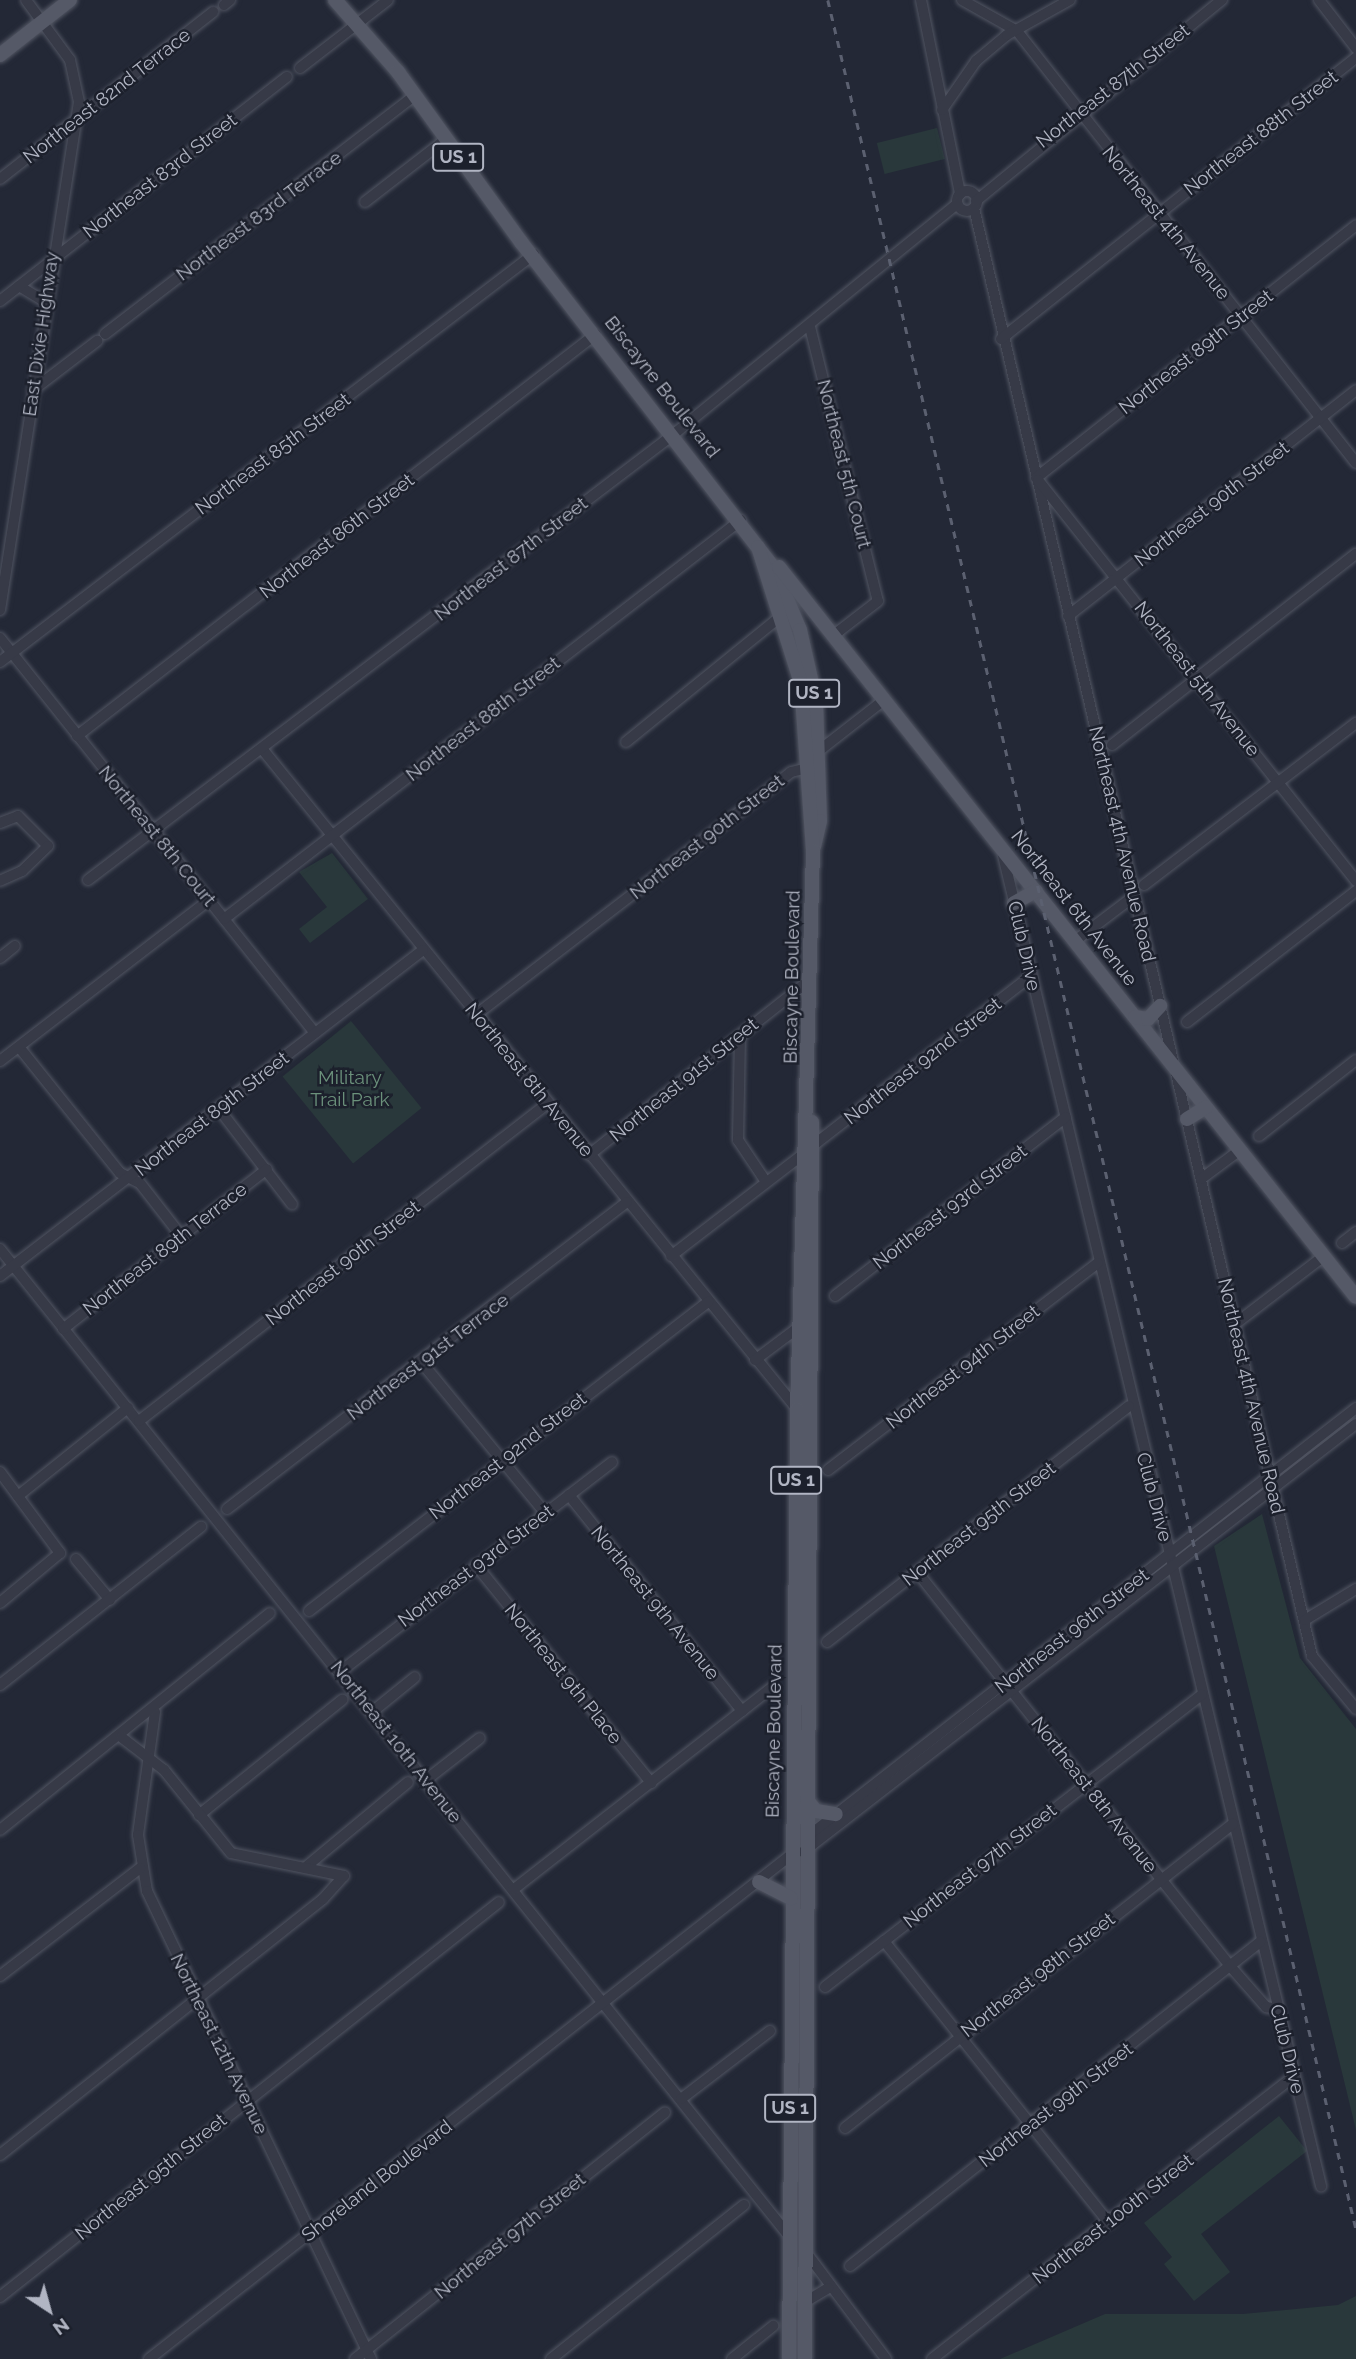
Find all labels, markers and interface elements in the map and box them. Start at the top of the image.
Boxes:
street label: Northeast 87th Street [1032,19,1194,153]
street label: Northeast 82nd Terrace [19,23,195,169]
street label: Northeast 88th Street [1179,66,1343,200]
street label: Northeast 83rd Street [79,109,241,243]
road number: US 1 [432,142,484,172]
street label: Northeast 4th Avenue [1097,142,1235,304]
street label: Northeast 83rd Terrace [171,146,347,286]
street label: East Dixie Highway [18,250,64,418]
street label: Northeast 89th Street [1114,285,1278,419]
street label: Biscayne Boulevard [600,312,724,462]
street label: Northeast 5th Court [812,377,876,551]
street label: Northeast 85th Street [191,388,355,520]
street label: Northeast 90th Street [1130,437,1294,571]
street label: Northeast 86th Street [255,469,419,603]
street label: Northeast 87th Street [430,492,592,626]
street label: Northeast 5th Avenue [1129,597,1265,761]
street label: Northeast 88th Street [401,652,565,786]
road number: US 1 [788,678,840,708]
street label: Northeast 4th Avenue Road [1084,724,1160,964]
street label: Northeast 8th Court [93,761,221,911]
street label: Northeast 90th Street [625,770,789,904]
street label: Northeast 6th Avenue [1006,825,1142,991]
street label: Biscayne Boulevard [779,890,805,1064]
street label: Club Drive [1003,899,1045,993]
street label: Northeast 92nd Street [840,993,1006,1129]
street label: Northeast 8th Avenue [460,998,598,1162]
street label: Northeast 91st Street [605,1013,763,1147]
street label: Northeast 89th Street [130,1047,294,1181]
park label: Military Trail Park [310,1067,390,1111]
street label: Northeast 93rd Street [869,1140,1031,1274]
street label: Northeast 89th Terrace [78,1178,252,1320]
street label: Northeast 90th Street [261,1196,425,1330]
street label: Northeast 4th Avenue Road [1213,1276,1289,1516]
street label: Northeast 91st Terrace [342,1289,514,1425]
street label: Northeast 94th Street [882,1300,1044,1434]
street label: Northeast 92nd Street [425,1388,591,1524]
street label: Club Drive [1131,1450,1177,1544]
street label: Northeast 95th Street [898,1457,1060,1591]
road number: US 1 [770,1465,822,1494]
street label: Northeast 93rd Street [394,1500,558,1632]
street label: Northeast 9th Avenue [586,1521,724,1685]
street label: Northeast 96th Street [990,1564,1154,1698]
street label: Northeast 9th Place [499,1599,627,1749]
street label: Biscayne Boulevard [761,1644,787,1818]
street label: Northeast 10th Avenue [325,1656,467,1828]
street label: Northeast 8th Avenue [1026,1712,1162,1878]
street label: Northeast 97th Street [899,1799,1061,1933]
street label: Northeast 98th Street [956,1908,1120,2042]
street label: Northeast 12th Avenue [165,1950,273,2138]
street label: Club Drive [1265,2002,1309,2096]
street label: Northeast 99th Street [974,2038,1138,2172]
road number: US 1 [764,2094,816,2122]
street label: Northeast 95th Street [71,2109,231,2245]
street label: Shoreland Boulevard [297,2115,457,2247]
street label: Northeast 100th Street [1028,2149,1198,2289]
street label: Northeast 97th Street [430,2168,590,2304]
north arrow [14,2275,84,2345]
text: N [49,2314,74,2340]

